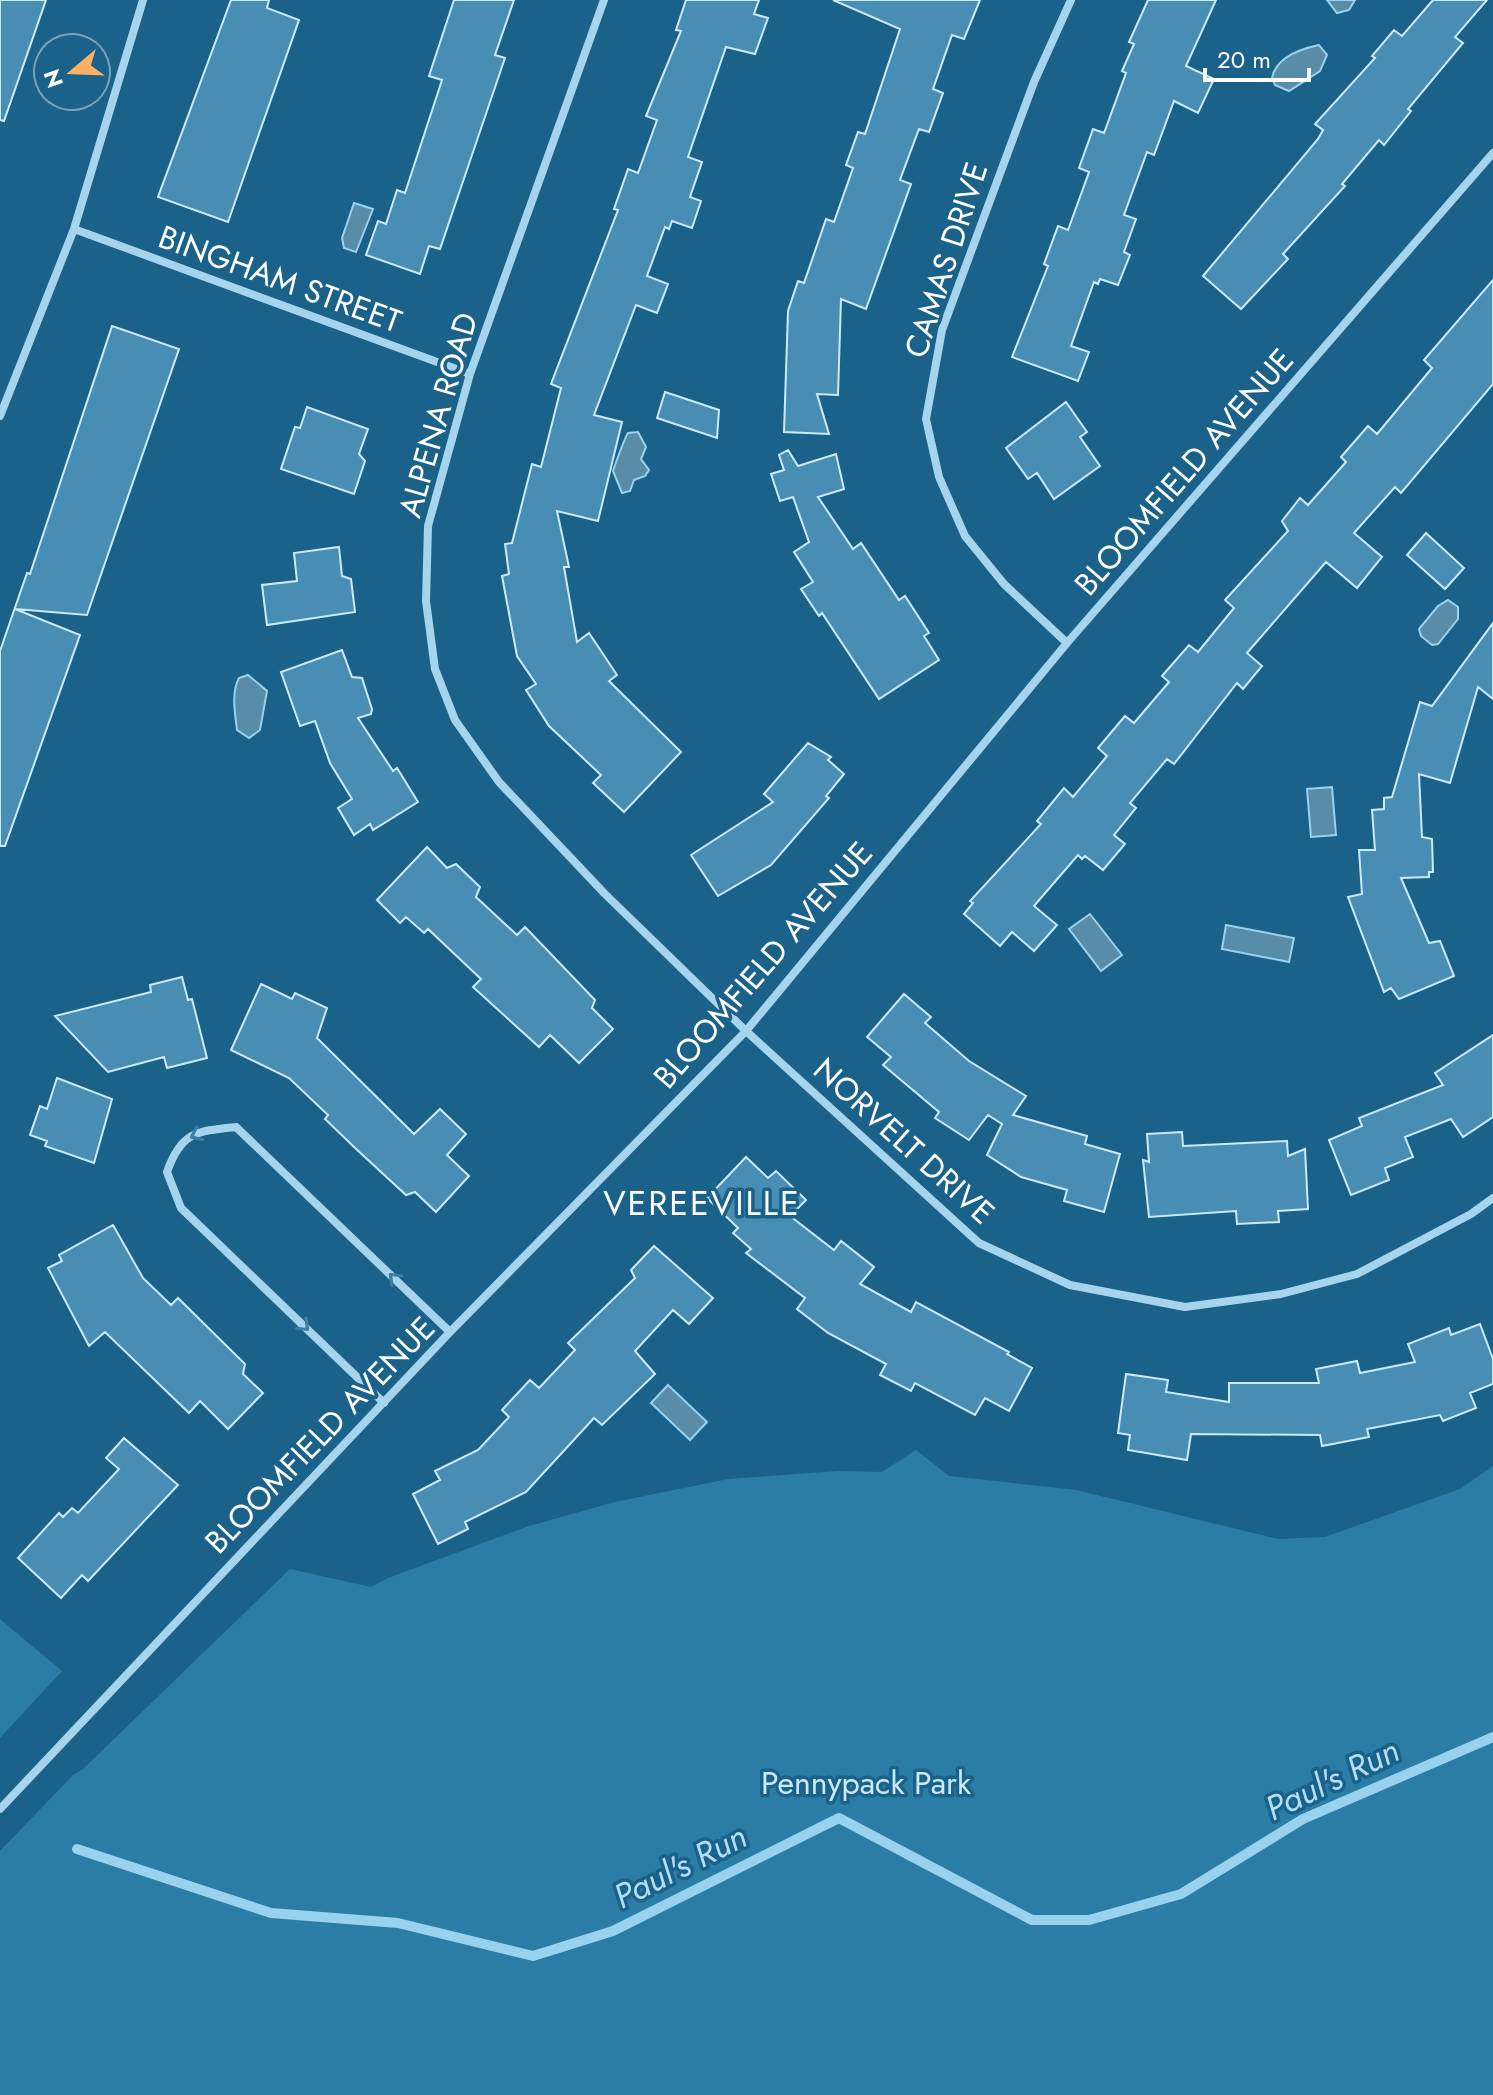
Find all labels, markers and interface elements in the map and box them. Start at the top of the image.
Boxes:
north arrow [32,32,112,112]
scale bar [1205,32,1309,82]
text: 20 m [1217,42,1271,77]
text: N [35,65,71,92]
street label: CAMAS DRIVE [893,156,999,364]
street label: BINGHAM STREET [152,214,408,344]
street label: ALPENA ROAD [387,307,489,523]
street label: BLOOMFIELD AVENUE [1064,338,1304,606]
street label: BLOOMFIELD AVENUE [643,831,883,1099]
street label: NORVELT DRIVE [803,1047,1005,1235]
one-way arrow [190,1126,204,1142]
district label: VEREEVILLE [603,1179,801,1228]
one-way arrow [389,1273,403,1288]
street label: BLOOMFIELD AVENUE [194,1306,446,1564]
one-way arrow [295,1317,309,1332]
water label: Paul's Run [1257,1726,1407,1833]
park label: Pennypack Park [761,1760,972,1806]
water label: Paul's Run [605,1812,755,1921]

